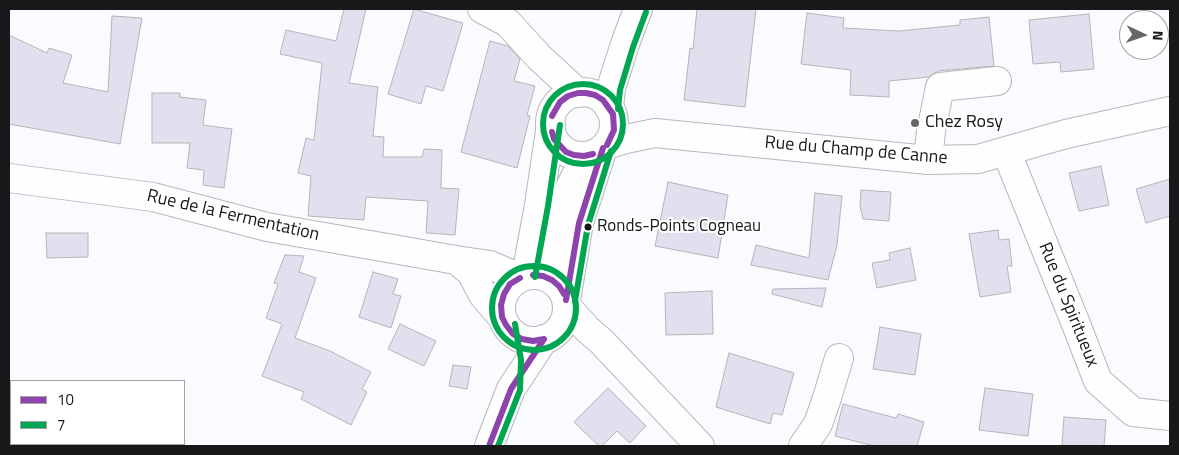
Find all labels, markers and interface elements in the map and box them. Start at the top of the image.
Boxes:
north arrow [1119,10,1169,60]
text: N [1148,30,1169,41]
place label: Chez Rosy [925,112,1003,134]
marker: Chez Rosy [909,117,921,129]
street label: Rue du Champ de Canne [764,132,948,170]
street label: Rue de la Fermentation [145,186,321,246]
place label: Ronds-Points Cogneau [597,217,761,237]
marker: Ronds-Points Cogneau [583,222,593,232]
street label: Rue du Spiritueux [1033,239,1103,371]
legend [10,380,185,445]
text: 10 [57,388,74,411]
text: 7 [57,413,65,436]

